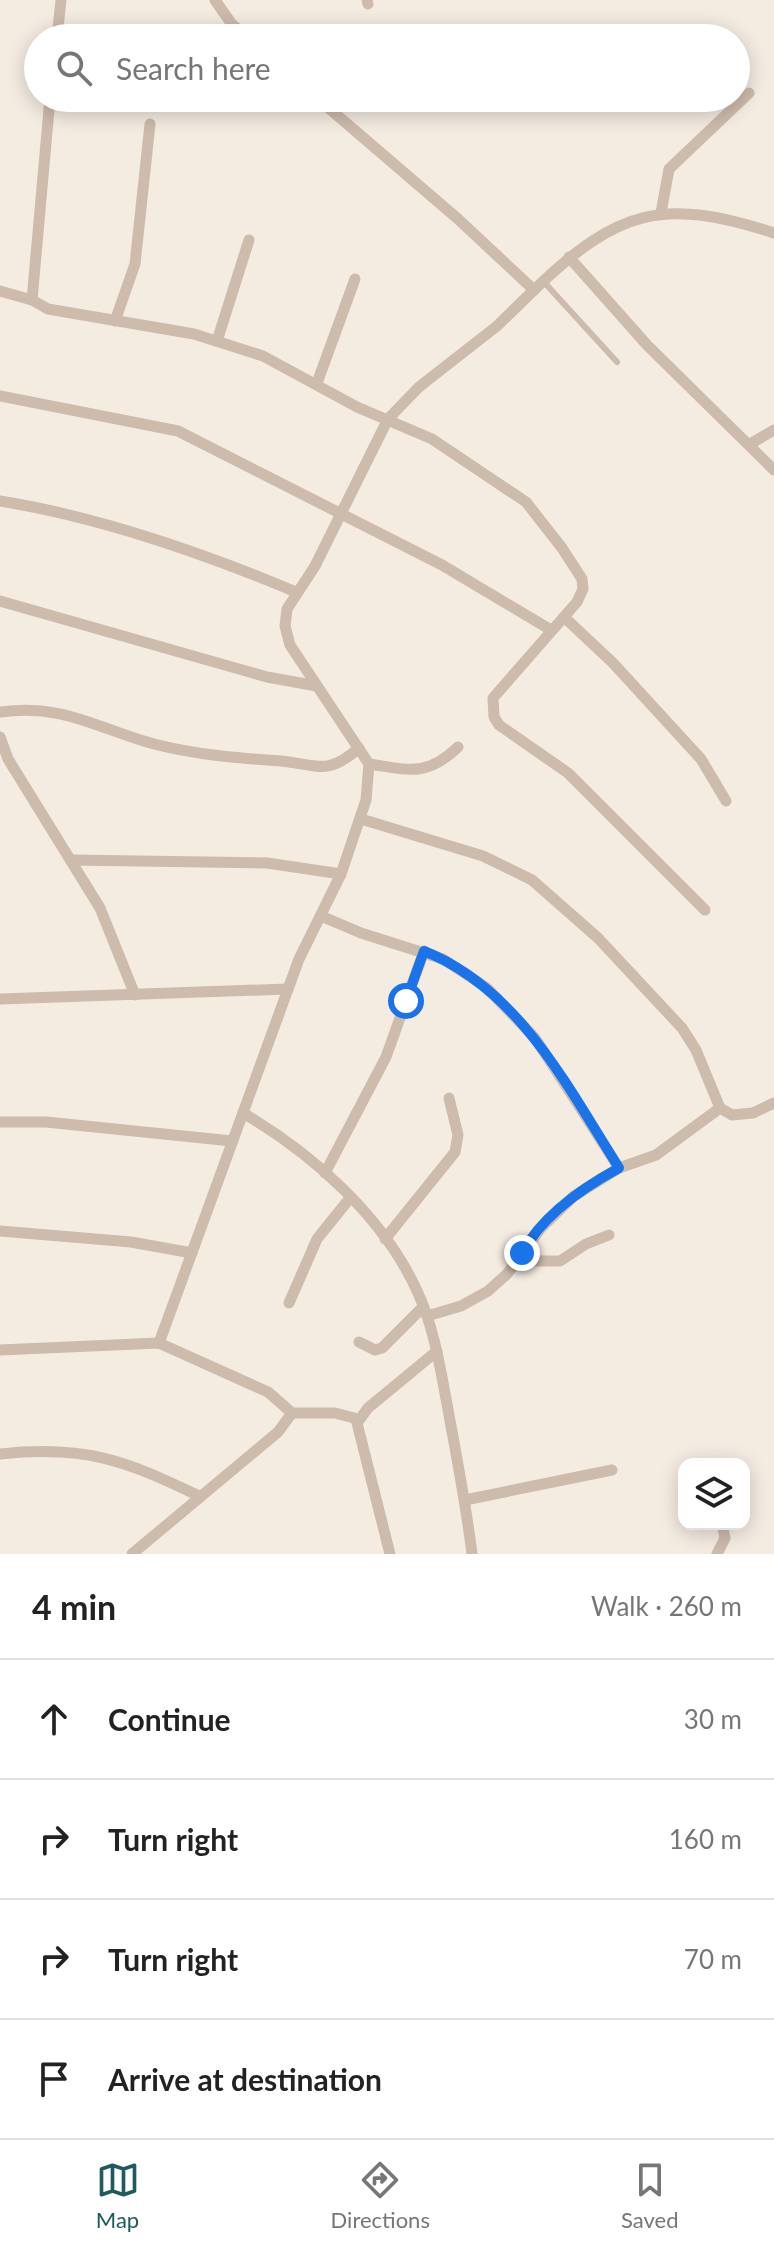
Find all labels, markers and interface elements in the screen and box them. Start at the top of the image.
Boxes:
search box [24,24,750,112]
icon: search [52,46,96,90]
text: Search here [116,50,271,86]
route start [388,983,424,1019]
route end [504,1235,540,1271]
map controls [678,1458,750,1530]
button: layers [678,1458,750,1530]
text: 4 min [32,1586,116,1627]
text: Walk · 260 m [591,1590,742,1622]
icon: ahead [32,1697,76,1741]
text: Continue [108,1701,231,1737]
text: 30 m [684,1703,742,1735]
icon: right [32,1817,76,1861]
text: Turn right [108,1821,238,1857]
text: 160 m [669,1823,742,1855]
icon: right [32,1937,76,1981]
text: Turn right [108,1941,238,1977]
text: 70 m [684,1943,742,1975]
icon: arrive [32,2057,76,2101]
text: Arrive at destination [108,2061,382,2097]
tab: Map [96,2158,140,2233]
tab: Directions [331,2158,430,2233]
tab: Saved [621,2158,678,2233]

